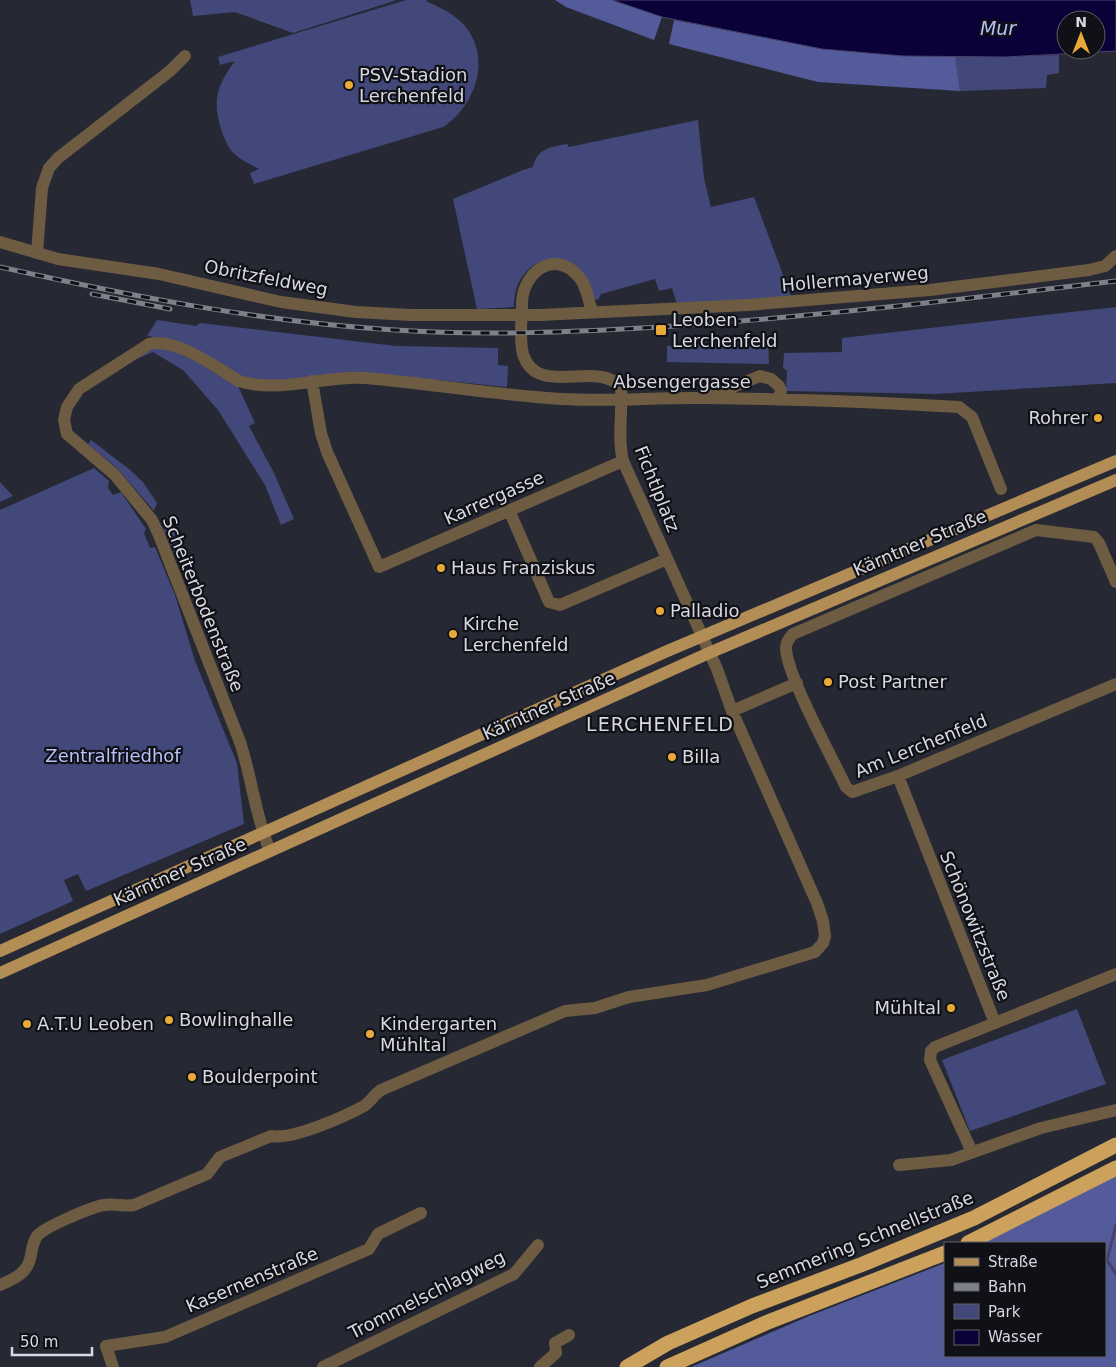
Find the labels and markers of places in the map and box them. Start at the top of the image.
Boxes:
place label: PSV-Stadion Lerchenfeld [359,64,467,106]
marker: PSV-Stadion Lerchenfeld [343,79,355,91]
place label: Leoben Lerchenfeld [672,309,777,351]
marker: Leoben Lerchenfeld [654,323,668,337]
place label: Rohrer [1028,407,1089,428]
marker: Rohrer [1092,412,1104,424]
place label: Haus Franziskus [451,557,595,578]
marker: Haus Franziskus [435,562,447,574]
place label: Palladio [670,600,740,621]
marker: Palladio [654,605,666,617]
place label: Kirche Lerchenfeld [463,613,568,655]
marker: Kirche Lerchenfeld [447,628,459,640]
place label: Post Partner [838,671,947,692]
marker: Post Partner [822,676,834,688]
place label: Billa [682,746,720,767]
marker: Billa [666,751,678,763]
place label: Mühltal [875,997,941,1018]
marker: Mühltal [945,1002,957,1014]
place label: Bowlinghalle [179,1009,293,1030]
place label: A.T.U Leoben [37,1013,154,1034]
place label: Kindergarten Mühltal [380,1013,497,1055]
marker: Bowlinghalle [163,1014,175,1026]
marker: A.T.U Leoben [21,1018,33,1030]
marker: Kindergarten Mühltal [364,1028,376,1040]
place label: Boulderpoint [202,1066,318,1087]
marker: Boulderpoint [186,1071,198,1083]

